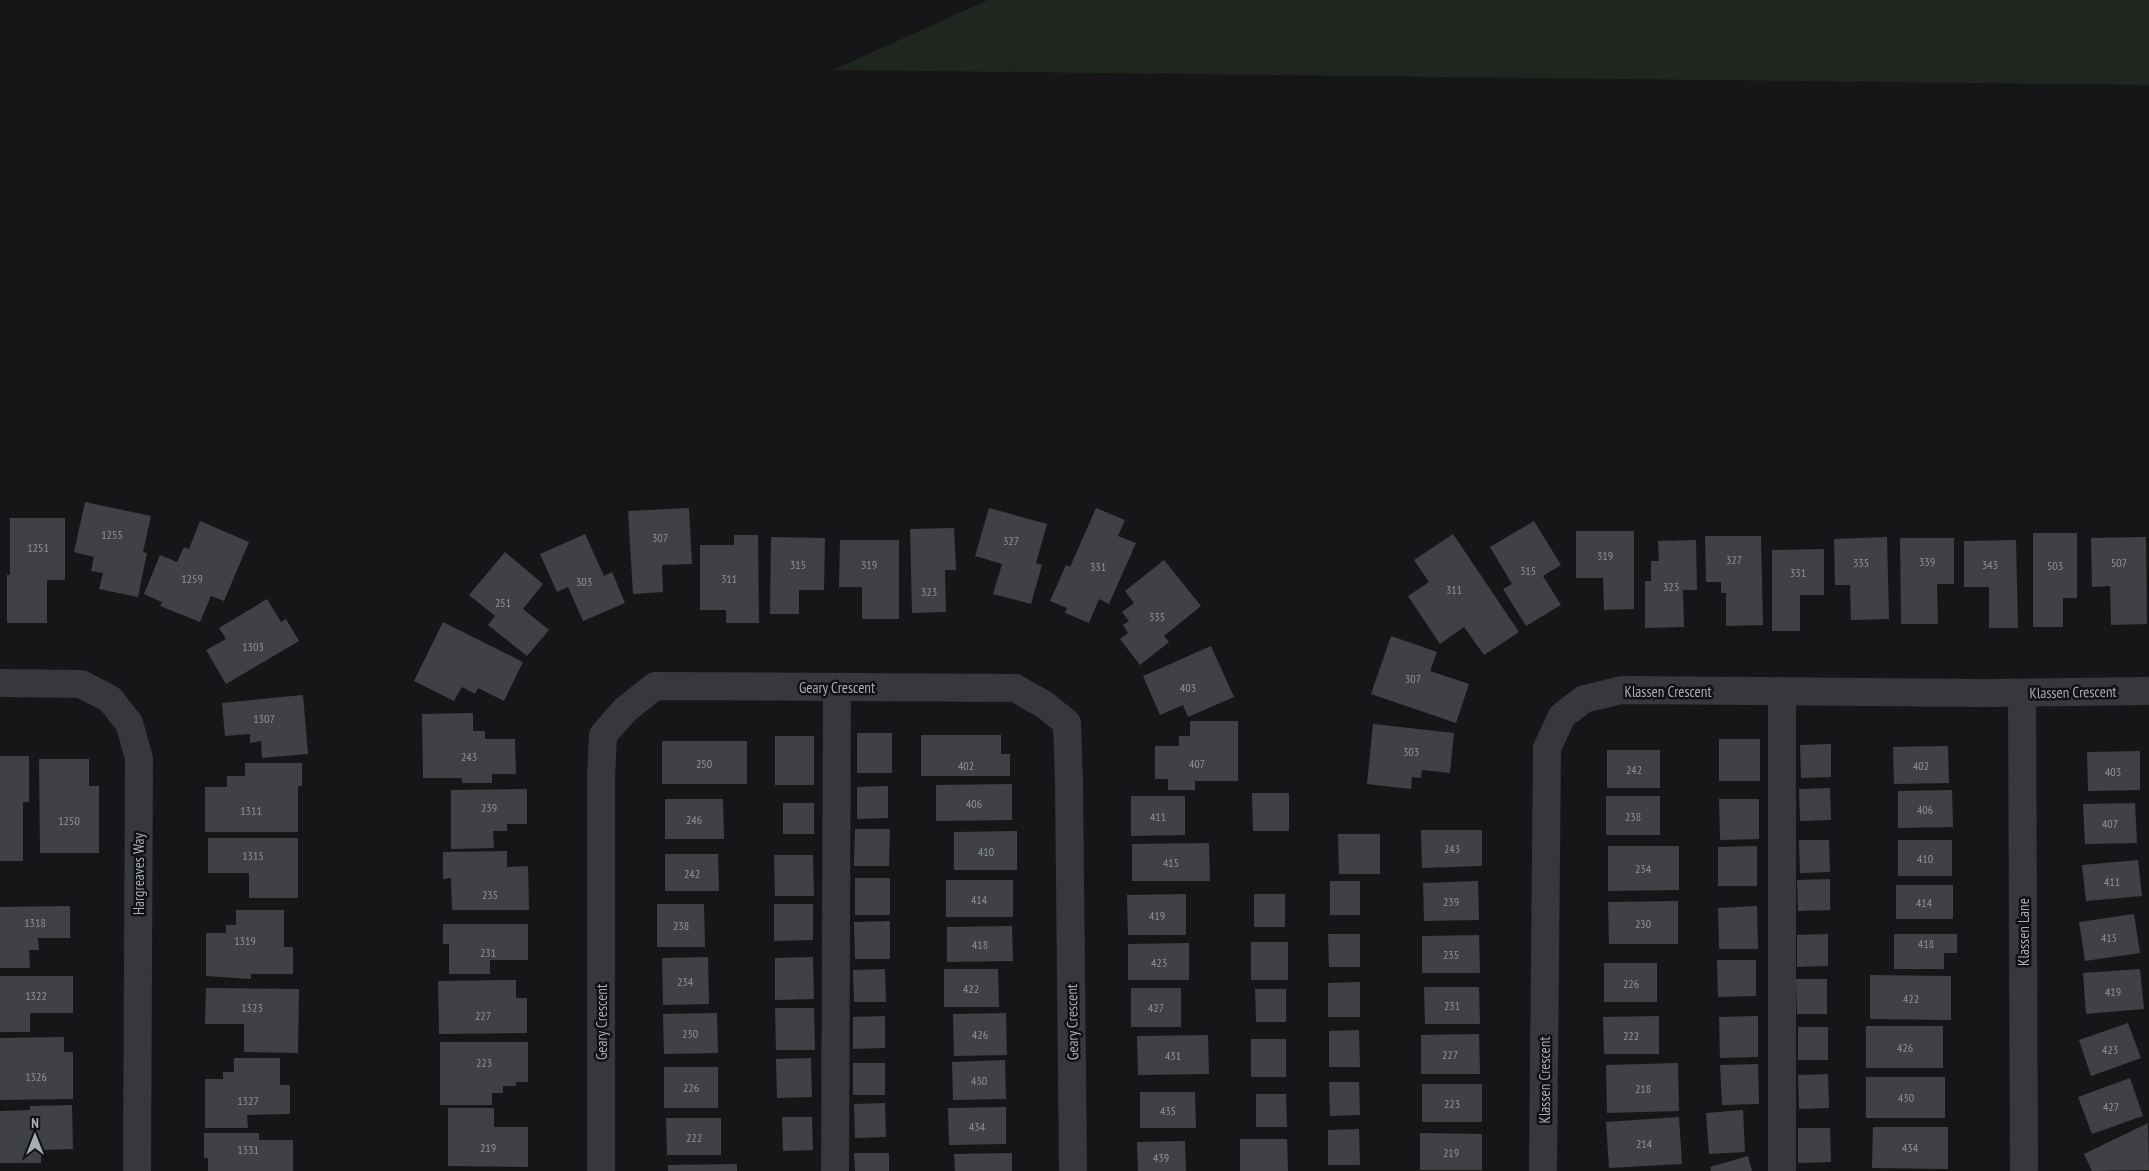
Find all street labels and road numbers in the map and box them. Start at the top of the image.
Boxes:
street label: Geary Crescent [799,678,875,697]
street label: Klassen Crescent [1624,682,1712,701]
street label: Klassen Crescent [2029,682,2117,702]
street label: Hargreaves Way [129,833,148,915]
street label: Klassen Lane [2014,898,2033,966]
street label: Geary Crescent [592,984,611,1060]
street label: Geary Crescent [1062,984,1082,1060]
street label: Klassen Crescent [1535,1036,1554,1124]

